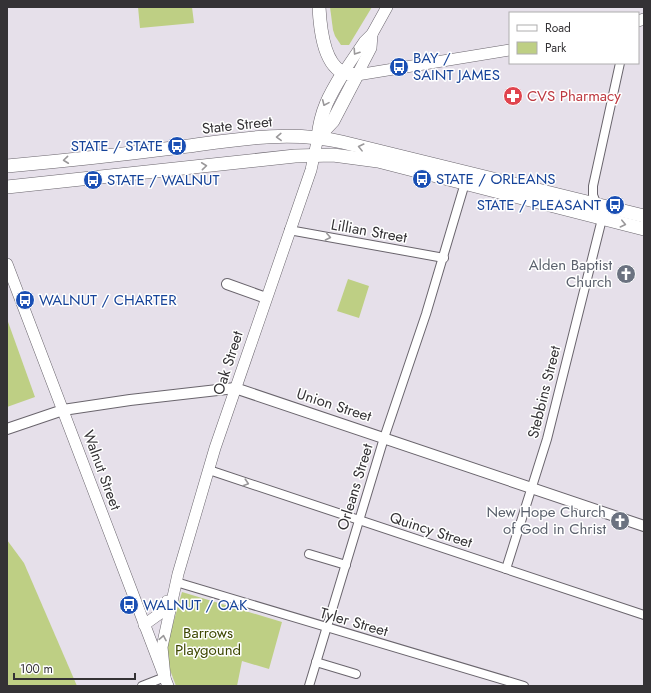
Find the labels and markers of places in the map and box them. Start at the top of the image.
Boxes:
place label: BAY / SAINT JAMES [413,47,500,86]
bus stop icon: BAY / SAINT JAMES [388,56,410,78]
pharmacy icon: CVS Pharmacy [502,85,524,107]
place label: CVS Pharmacy [527,85,621,107]
place label: STATE / STATE [71,135,163,157]
bus stop icon: STATE / STATE [166,135,188,157]
bus stop icon: STATE / ORLEANS [411,168,433,190]
place label: STATE / ORLEANS [436,168,556,190]
bus stop icon: STATE / WALNUT [82,169,104,191]
place label: STATE / WALNUT [107,169,220,191]
place label: STATE / PLEASANT [477,194,601,216]
bus stop icon: STATE / PLEASANT [604,194,626,216]
place label: Alden Baptist Church [529,254,612,293]
church icon: Alden Baptist Church [615,263,637,285]
bus stop icon: WALNUT / CHARTER [14,289,36,311]
place label: WALNUT / CHARTER [39,289,177,311]
place label: New Hope Church of God in Christ [486,501,606,540]
church icon: New Hope Church of God in Christ [609,510,631,532]
bus stop icon: WALNUT / OAK [118,594,140,616]
place label: WALNUT / OAK [143,594,248,616]

